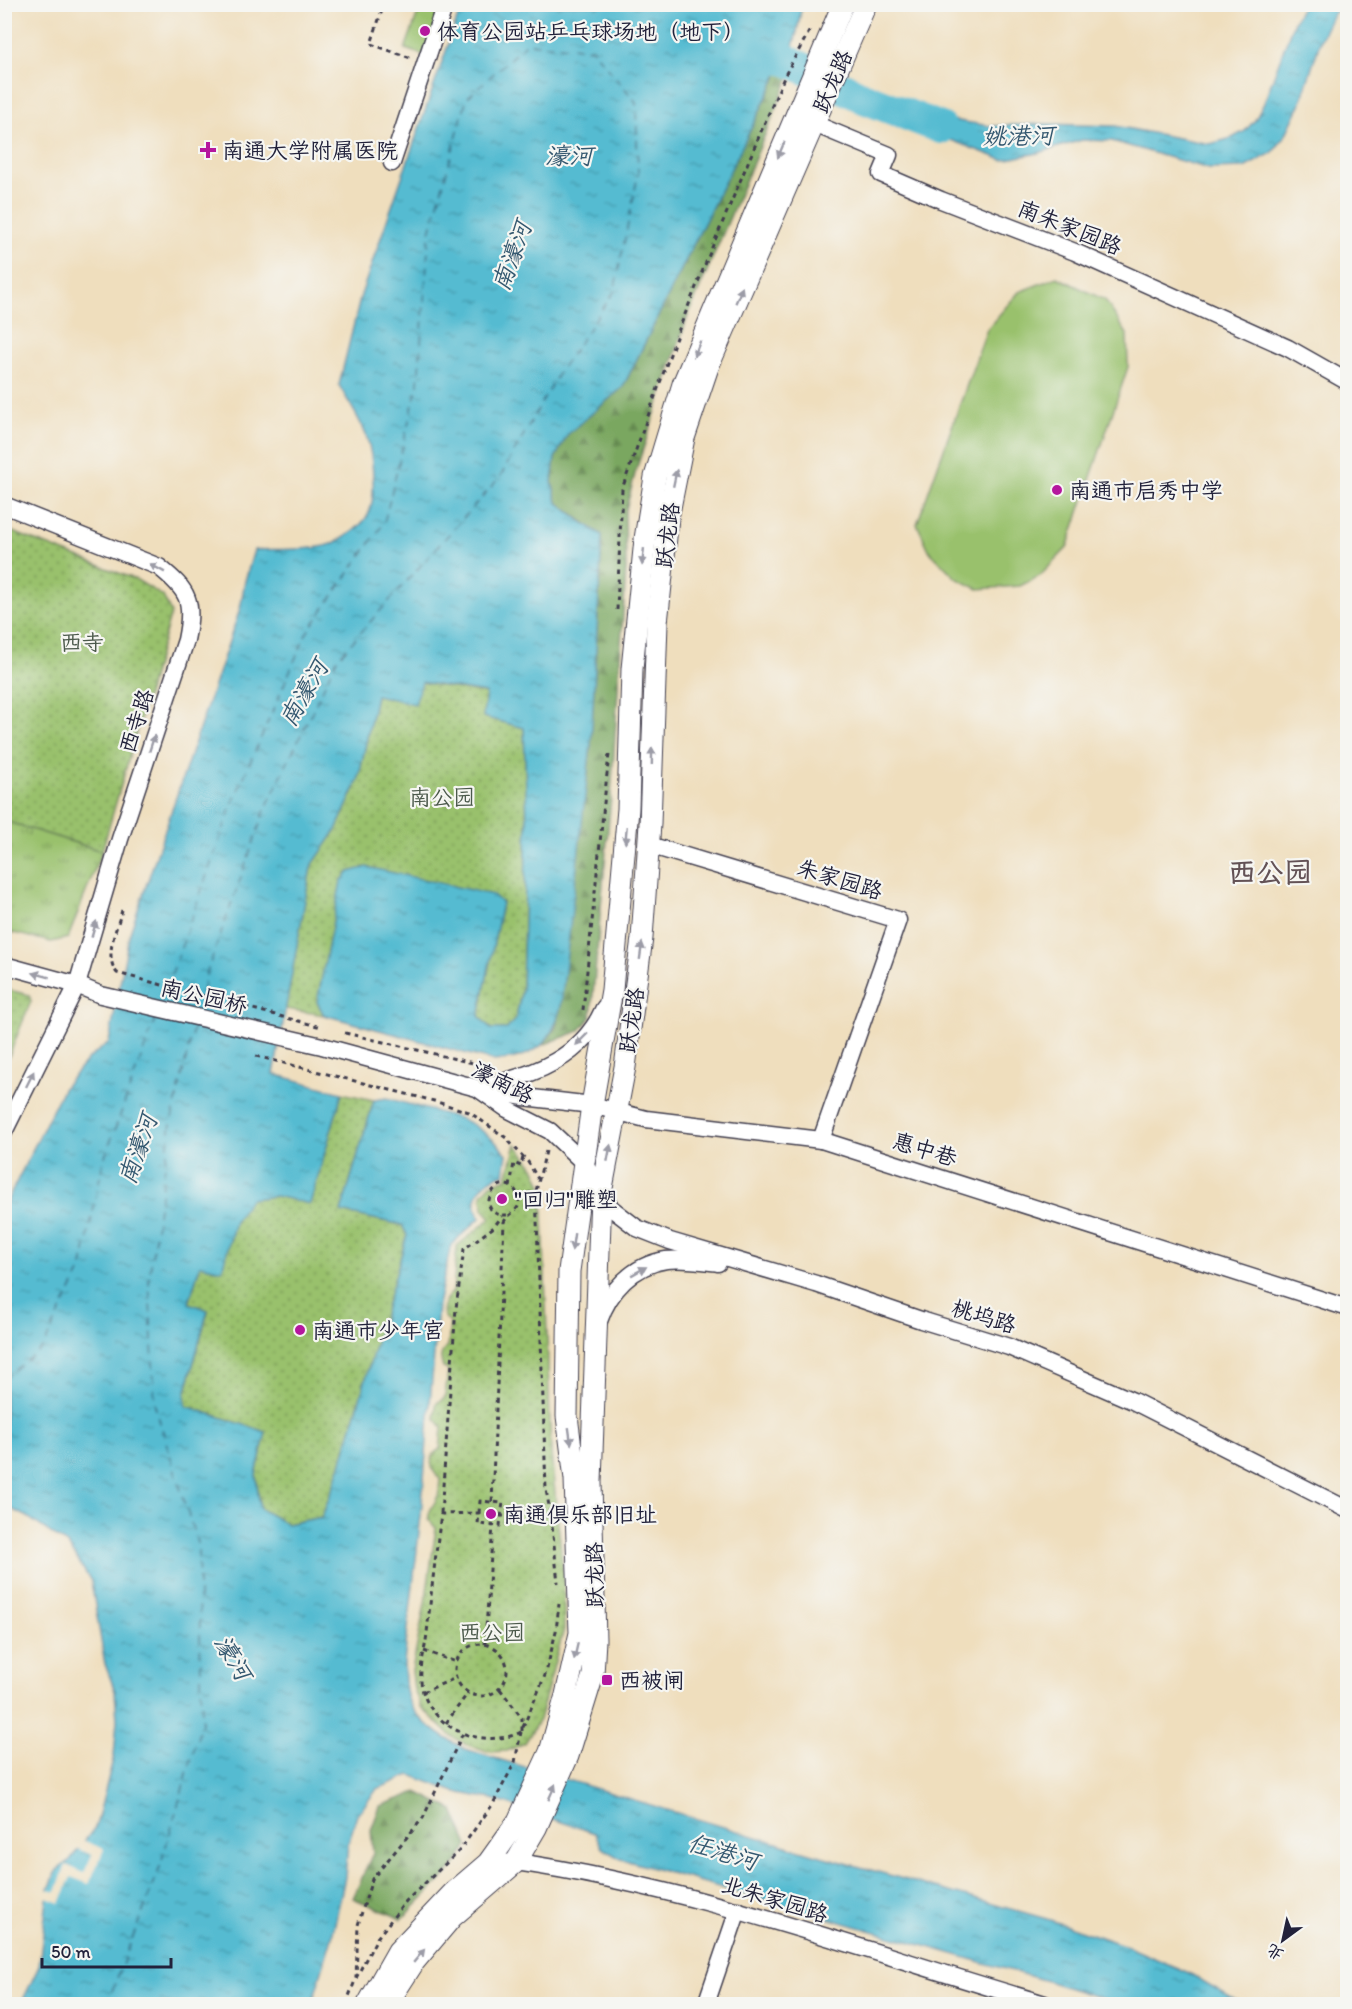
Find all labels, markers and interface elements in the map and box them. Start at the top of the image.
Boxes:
place label: 体育公园站乒乓球场地（地下） [437,18,745,45]
marker: 体育公园站乒乓球场地（地下） [418,24,432,38]
street label: 跃龙路 [807,46,858,117]
water label: 姚港河 [982,120,1058,151]
place label: 南通大学附属医院 [222,137,398,164]
marker: 南通大学附属医院 [199,141,217,159]
water label: 濠河 [545,141,597,170]
one-way arrow [776,141,786,159]
street label: 南朱家园路 [1014,194,1126,261]
water label: 南濠河 [486,213,539,295]
one-way arrow [734,285,744,303]
one-way arrow [692,340,701,358]
one-way arrow [671,469,680,488]
place label: 南通市启秀中学 [1069,477,1223,504]
marker: 南通市启秀中学 [1050,483,1064,497]
street label: 跃龙路 [650,501,685,569]
one-way arrow [638,548,648,567]
one-way arrow [148,563,165,573]
park label: 西寺 [60,629,104,656]
water label: 南濠河 [273,651,336,731]
street label: 西寺路 [113,686,160,757]
one-way arrow [148,734,157,752]
one-way arrow [647,747,657,766]
park label: 南公园 [409,784,475,811]
one-way arrow [621,826,631,845]
street label: 朱家园路 [794,854,886,905]
district label: 西公园 [1228,855,1312,889]
one-way arrow [90,920,99,938]
one-way arrow [636,941,645,960]
one-way arrow [32,970,50,979]
street label: 南公园桥 [158,973,250,1020]
street label: 跃龙路 [614,986,649,1055]
one-way arrow [575,1032,590,1046]
street label: 濠南路 [467,1055,538,1109]
one-way arrow [25,1071,34,1088]
water label: 南濠河 [112,1106,164,1188]
street label: 惠中巷 [889,1127,960,1172]
one-way arrow [605,1143,614,1162]
place label: "回归"雕塑 [514,1186,618,1213]
marker: "回归"雕塑 [495,1192,509,1206]
one-way arrow [568,1232,578,1251]
one-way arrow [631,1266,648,1276]
street label: 桃坞路 [948,1294,1019,1339]
place label: 南通市少年宫 [312,1317,444,1344]
marker: 南通市少年宫 [293,1323,307,1337]
one-way arrow [565,1427,574,1446]
place label: 南通俱乐部旧址 [503,1501,657,1528]
marker: 南通俱乐部旧址 [484,1507,498,1521]
street label: 跃龙路 [580,1542,609,1608]
park label: 西公园 [459,1619,525,1646]
water label: 濠河 [209,1630,260,1689]
one-way arrow [571,1642,580,1661]
place label: 西被闸 [619,1667,685,1694]
marker: 西被闸 [600,1673,614,1687]
one-way arrow [548,1783,557,1801]
water label: 任港河 [684,1827,766,1877]
street label: 北朱家园路 [718,1870,831,1928]
north arrow [1253,1910,1313,1970]
scale bar [42,1931,171,1969]
text: 北 [1263,1940,1287,1964]
text: 50 m [51,1941,91,1963]
one-way arrow [412,1949,425,1964]

